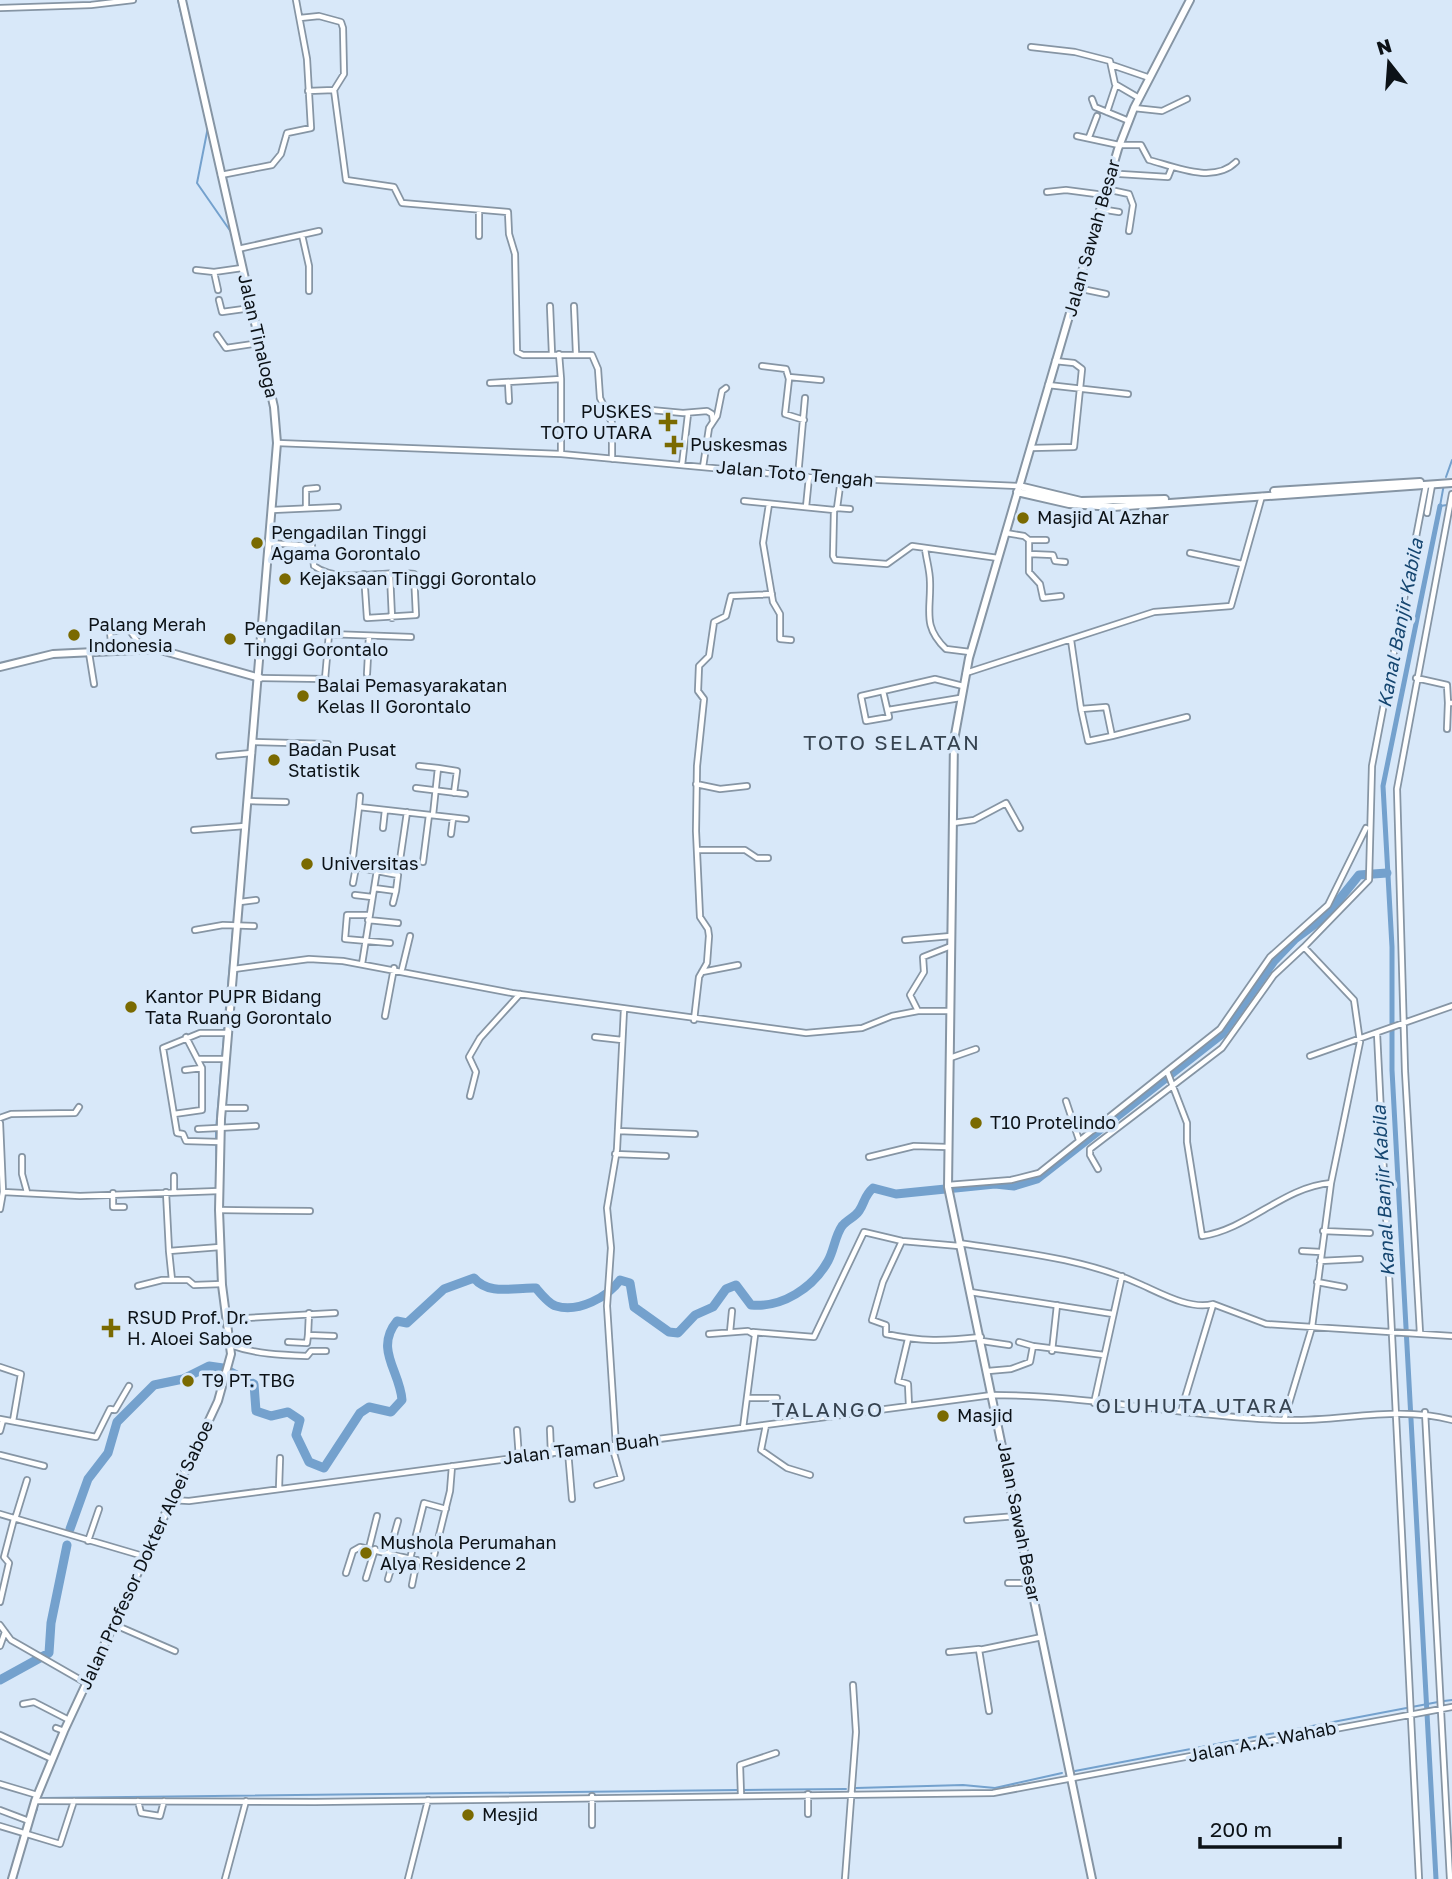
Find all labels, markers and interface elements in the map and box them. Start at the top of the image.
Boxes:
north arrow [1354,28,1424,98]
text: N [1374,33,1394,59]
street label: Jalan Sawah Besar [1058,157,1124,319]
street label: Jalan Tinaloga [234,272,284,400]
place label: PUSKES TOTO UTARA [540,400,652,443]
marker: PUSKES TOTO UTARA [658,412,678,432]
place label: Puskesmas [690,433,788,455]
marker: Puskesmas [664,435,684,455]
street label: Jalan Toto Tengah [715,455,875,491]
place label: Masjid Al Azhar [1037,506,1169,528]
marker: Masjid Al Azhar [1015,510,1031,526]
place label: Pengadilan Tinggi Agama Gorontalo [271,521,427,564]
marker: Pengadilan Tinggi Agama Gorontalo [249,535,265,551]
water label: Kanal Banjir Kabila [1372,535,1427,709]
place label: Kejaksaan Tinggi Gorontalo [299,567,536,589]
marker: Kejaksaan Tinggi Gorontalo [277,571,293,587]
place label: Palang Merah Indonesia [88,613,206,656]
place label: Pengadilan Tinggi Gorontalo [244,617,388,660]
marker: Palang Merah Indonesia [66,627,82,643]
marker: Pengadilan Tinggi Gorontalo [222,631,238,647]
place label: Balai Pemasyarakatan Kelas II Gorontalo [317,674,507,717]
marker: Balai Pemasyarakatan Kelas II Gorontalo [295,688,311,704]
district label: TOTO SELATAN [803,729,981,755]
place label: Badan Pusat Statistik [288,738,396,781]
marker: Badan Pusat Statistik [266,752,282,768]
place label: Universitas [321,852,419,874]
marker: Universitas [299,856,315,872]
place label: Kantor PUPR Bidang Tata Ruang Gorontalo [145,985,332,1028]
marker: Kantor PUPR Bidang Tata Ruang Gorontalo [123,999,139,1015]
water label: Kanal Banjir Kabila [1366,1103,1398,1277]
place label: T10 Protelindo [990,1111,1116,1133]
marker: T10 Protelindo [968,1115,984,1131]
place label: RSUD Prof. Dr. H. Aloei Saboe [127,1306,252,1349]
marker: RSUD Prof. Dr. H. Aloei Saboe [101,1318,121,1338]
place label: T9 PT. TBG [202,1369,295,1391]
marker: T9 PT. TBG [180,1373,196,1389]
district label: OLUHUTA UTARA [1095,1392,1295,1418]
district label: TALANGO [772,1396,884,1422]
place label: Masjid [957,1404,1013,1426]
marker: Masjid [935,1408,951,1424]
street label: Jalan Profesor Dokter Aloei Saboe [73,1416,217,1693]
street label: Jalan Taman Buah [502,1428,660,1469]
street label: Jalan Sawah Besar [994,1440,1046,1604]
place label: Mushola Perumahan Alya Residence 2 [380,1531,557,1574]
marker: Mushola Perumahan Alya Residence 2 [358,1545,374,1561]
street label: Jalan A.A. Wahab [1186,1716,1338,1766]
place label: Mesjid [482,1803,538,1825]
scale bar [1200,1806,1340,1850]
marker: Mesjid [460,1807,476,1823]
text: 200 m [1210,1816,1272,1842]

